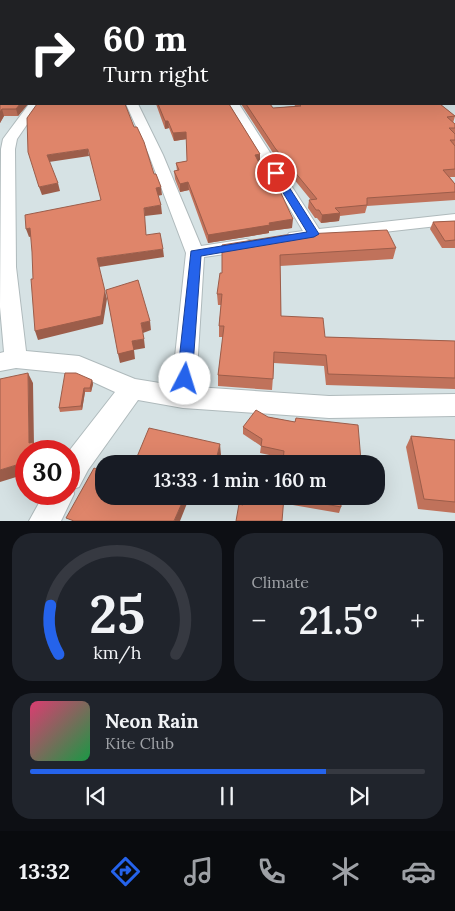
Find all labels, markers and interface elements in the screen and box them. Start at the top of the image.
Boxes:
text: 60 m [103,16,187,61]
icon: right [20,20,85,85]
text: Turn right [103,60,208,88]
pin [255,152,297,194]
icon: arrive [262,159,290,187]
position arrow [158,352,210,404]
speed limit sign: 30 [15,440,80,505]
text: 13:33 · 1 min · 160 m [153,468,327,492]
text: Climate [252,572,309,592]
text: 25 [89,581,145,647]
text: 21.5° [298,596,378,644]
text: − [252,603,266,639]
text: + [410,603,425,639]
text: km/h [93,641,141,664]
text: Neon Rain [105,709,199,733]
text: Kite Club [105,733,174,753]
icon: previous [82,782,110,810]
icon: pause [213,782,241,810]
icon: next [345,782,373,810]
icon: directions [108,854,143,889]
icon: music [181,854,216,889]
icon: phone [254,854,289,889]
icon: climate [328,854,363,889]
icon: car [401,854,436,889]
text: 13:32 [19,857,70,885]

